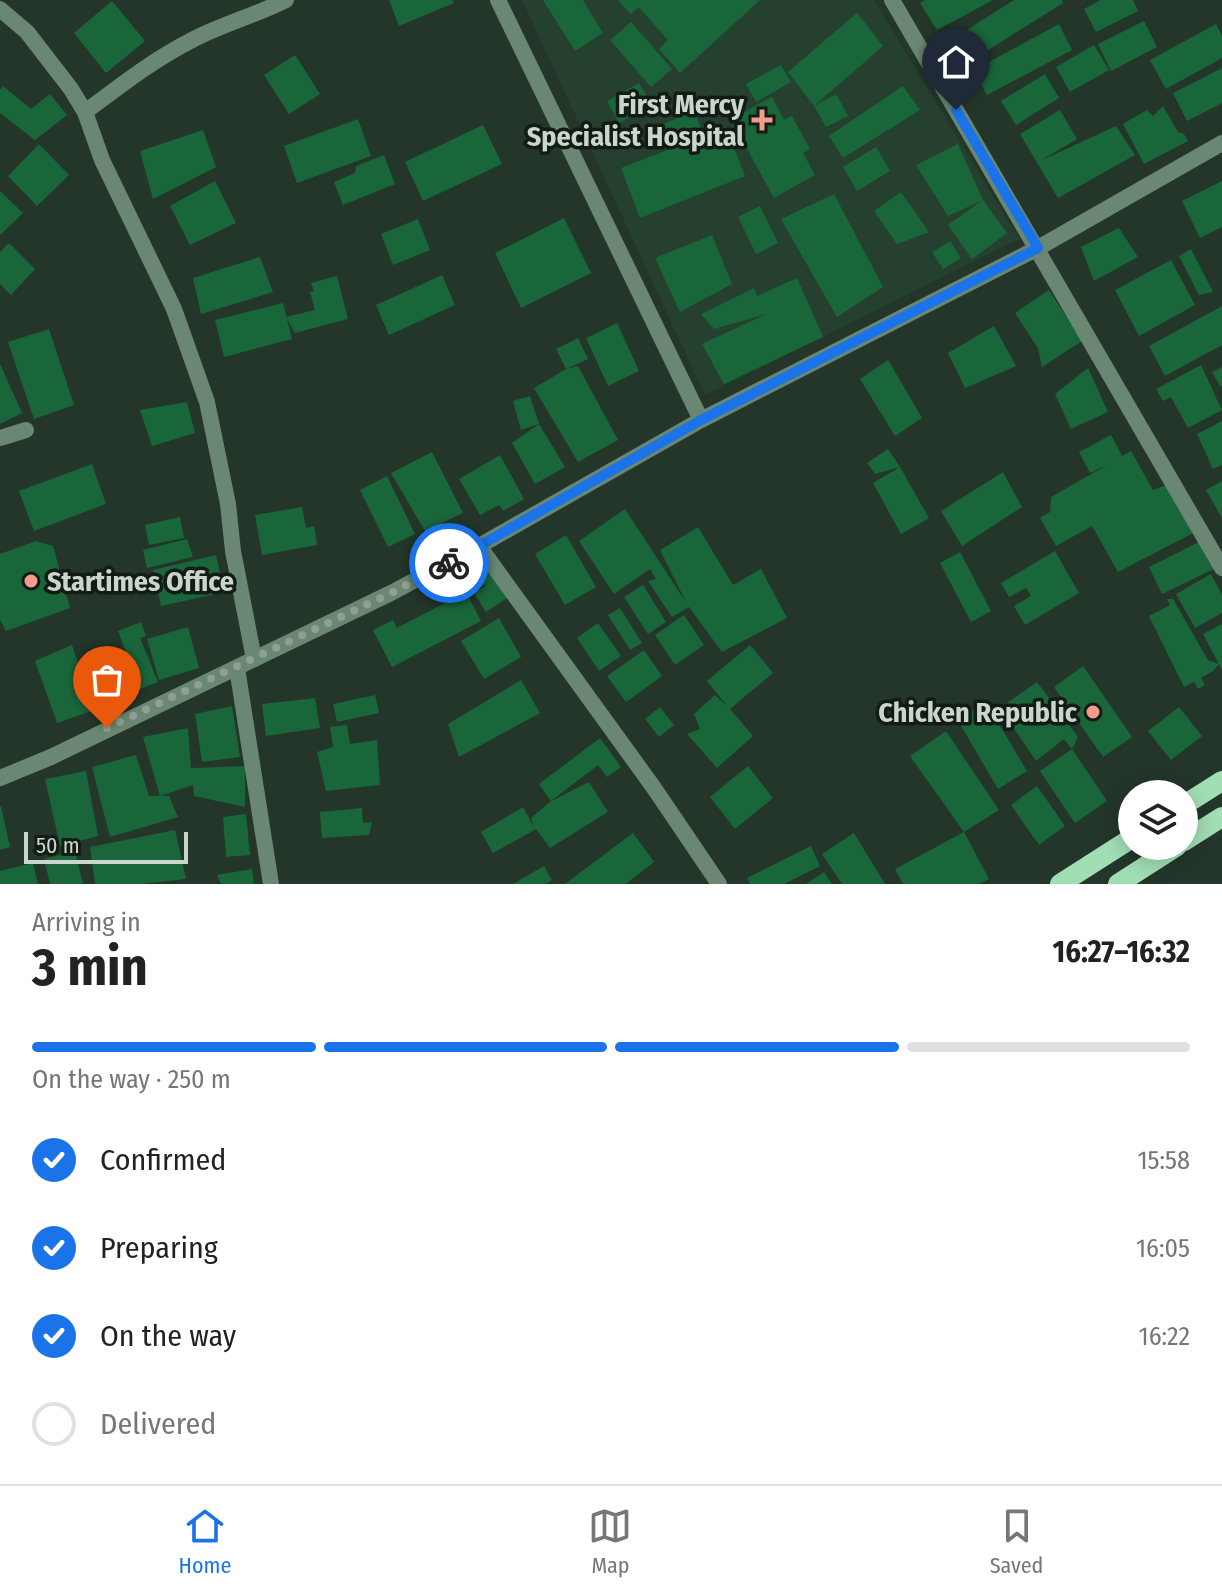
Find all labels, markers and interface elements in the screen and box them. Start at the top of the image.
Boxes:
pin [922,28,990,110]
icon: home [934,40,978,84]
place label: First Mercy Specialist Hospital [527,88,745,153]
marker: First Mercy Specialist Hospital [751,109,773,131]
courier [409,523,489,603]
icon: bike [427,541,471,585]
place label: Startimes Office [47,565,234,598]
marker: Startimes Office [22,572,40,590]
pin [73,646,141,728]
icon: bag [85,658,129,702]
place label: Chicken Republic [878,696,1078,729]
marker: Chicken Republic [1084,703,1102,721]
map controls [1118,780,1198,860]
button: layers [1118,780,1198,860]
scale bar [24,828,188,864]
text: 50 m [36,832,80,859]
text: Arriving in [32,907,141,938]
text: 16:27–16:32 [1053,934,1190,970]
text: 3 min [32,936,148,999]
text: On the way · 250 m [32,1064,231,1095]
icon: check [32,1138,76,1182]
text: Confirmed [100,1142,226,1178]
text: 15:58 [1137,1145,1190,1176]
icon: check [32,1226,76,1270]
text: Preparing [100,1230,218,1266]
text: 16:05 [1136,1233,1190,1264]
icon: check [32,1314,76,1358]
text: On the way [100,1318,236,1354]
text: 16:22 [1139,1321,1190,1352]
text: Delivered [100,1406,216,1442]
tab: Home [179,1504,231,1579]
tab: Map [588,1504,632,1579]
tab: Saved [990,1504,1043,1579]

